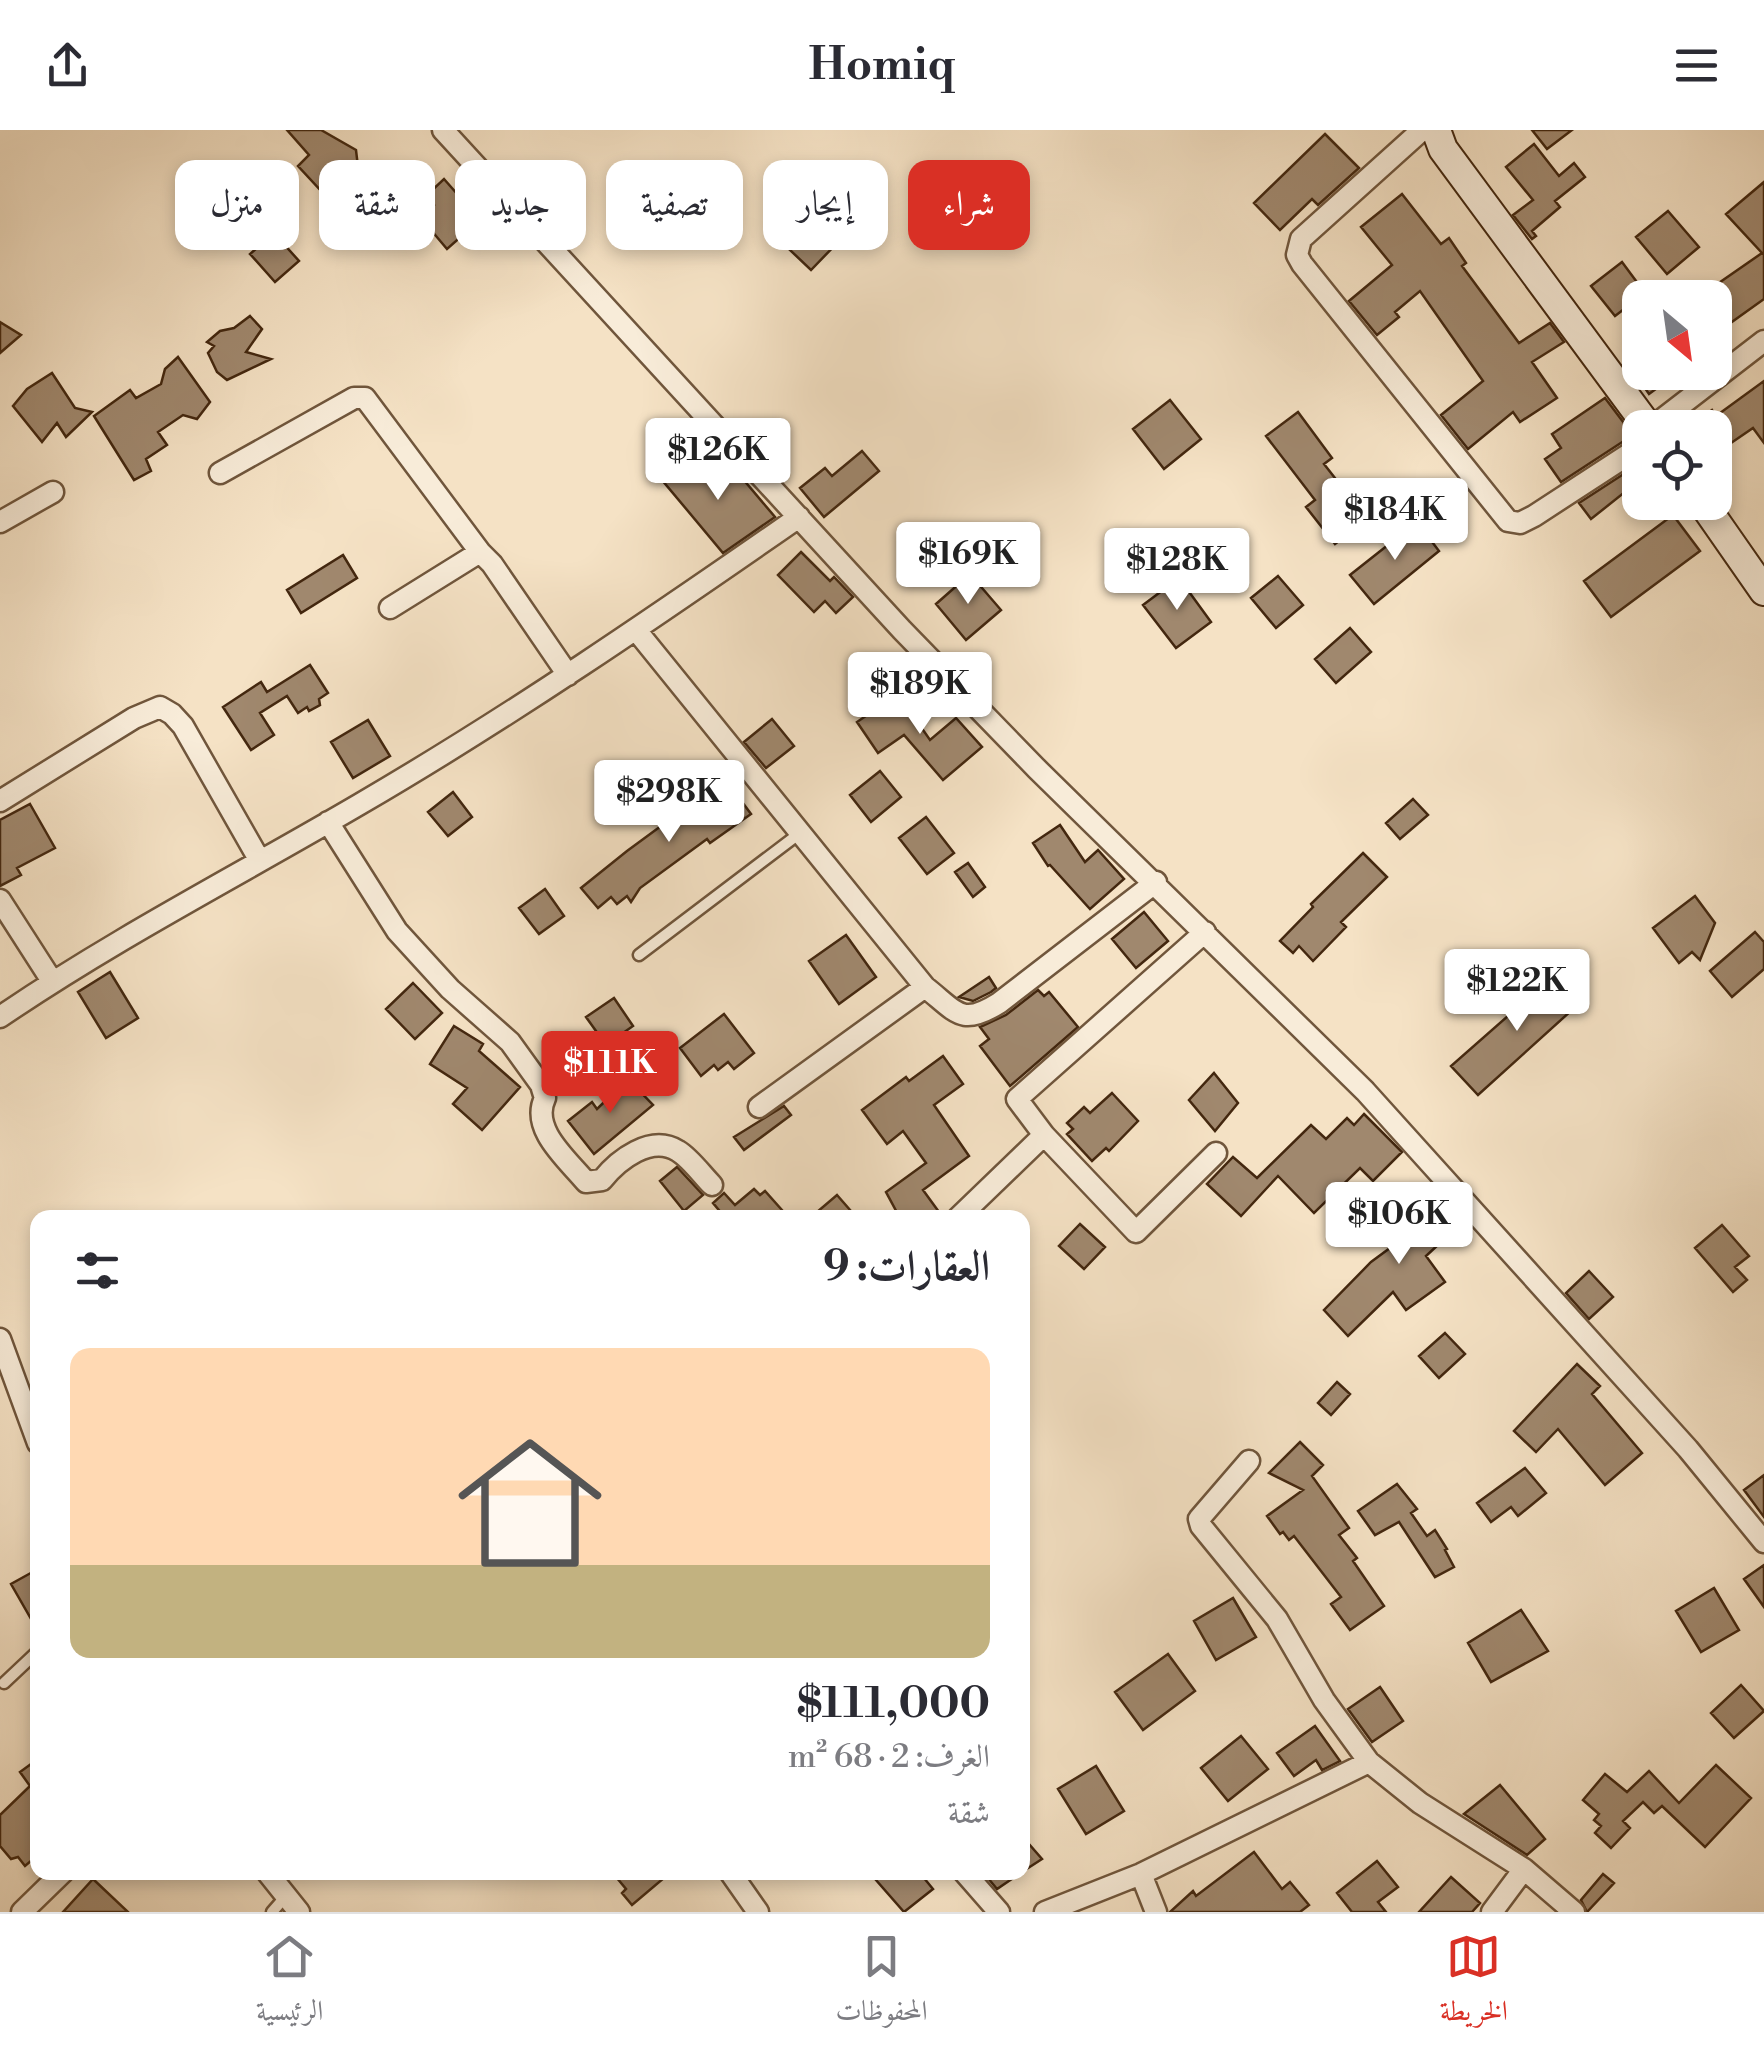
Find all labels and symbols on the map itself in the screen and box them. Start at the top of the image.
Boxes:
north arrow [1622,280,1732,390]
pin: $126K [648,418,788,503]
pin: $184K [1325,478,1465,563]
pin: $169K [898,522,1038,607]
pin: $128K [1107,528,1247,613]
pin: $189K [850,652,990,737]
pin: $298K [599,760,739,845]
pin: $122K [1447,949,1587,1034]
pin: $111K [540,1031,680,1116]
pin: $106K [1329,1182,1469,1267]

